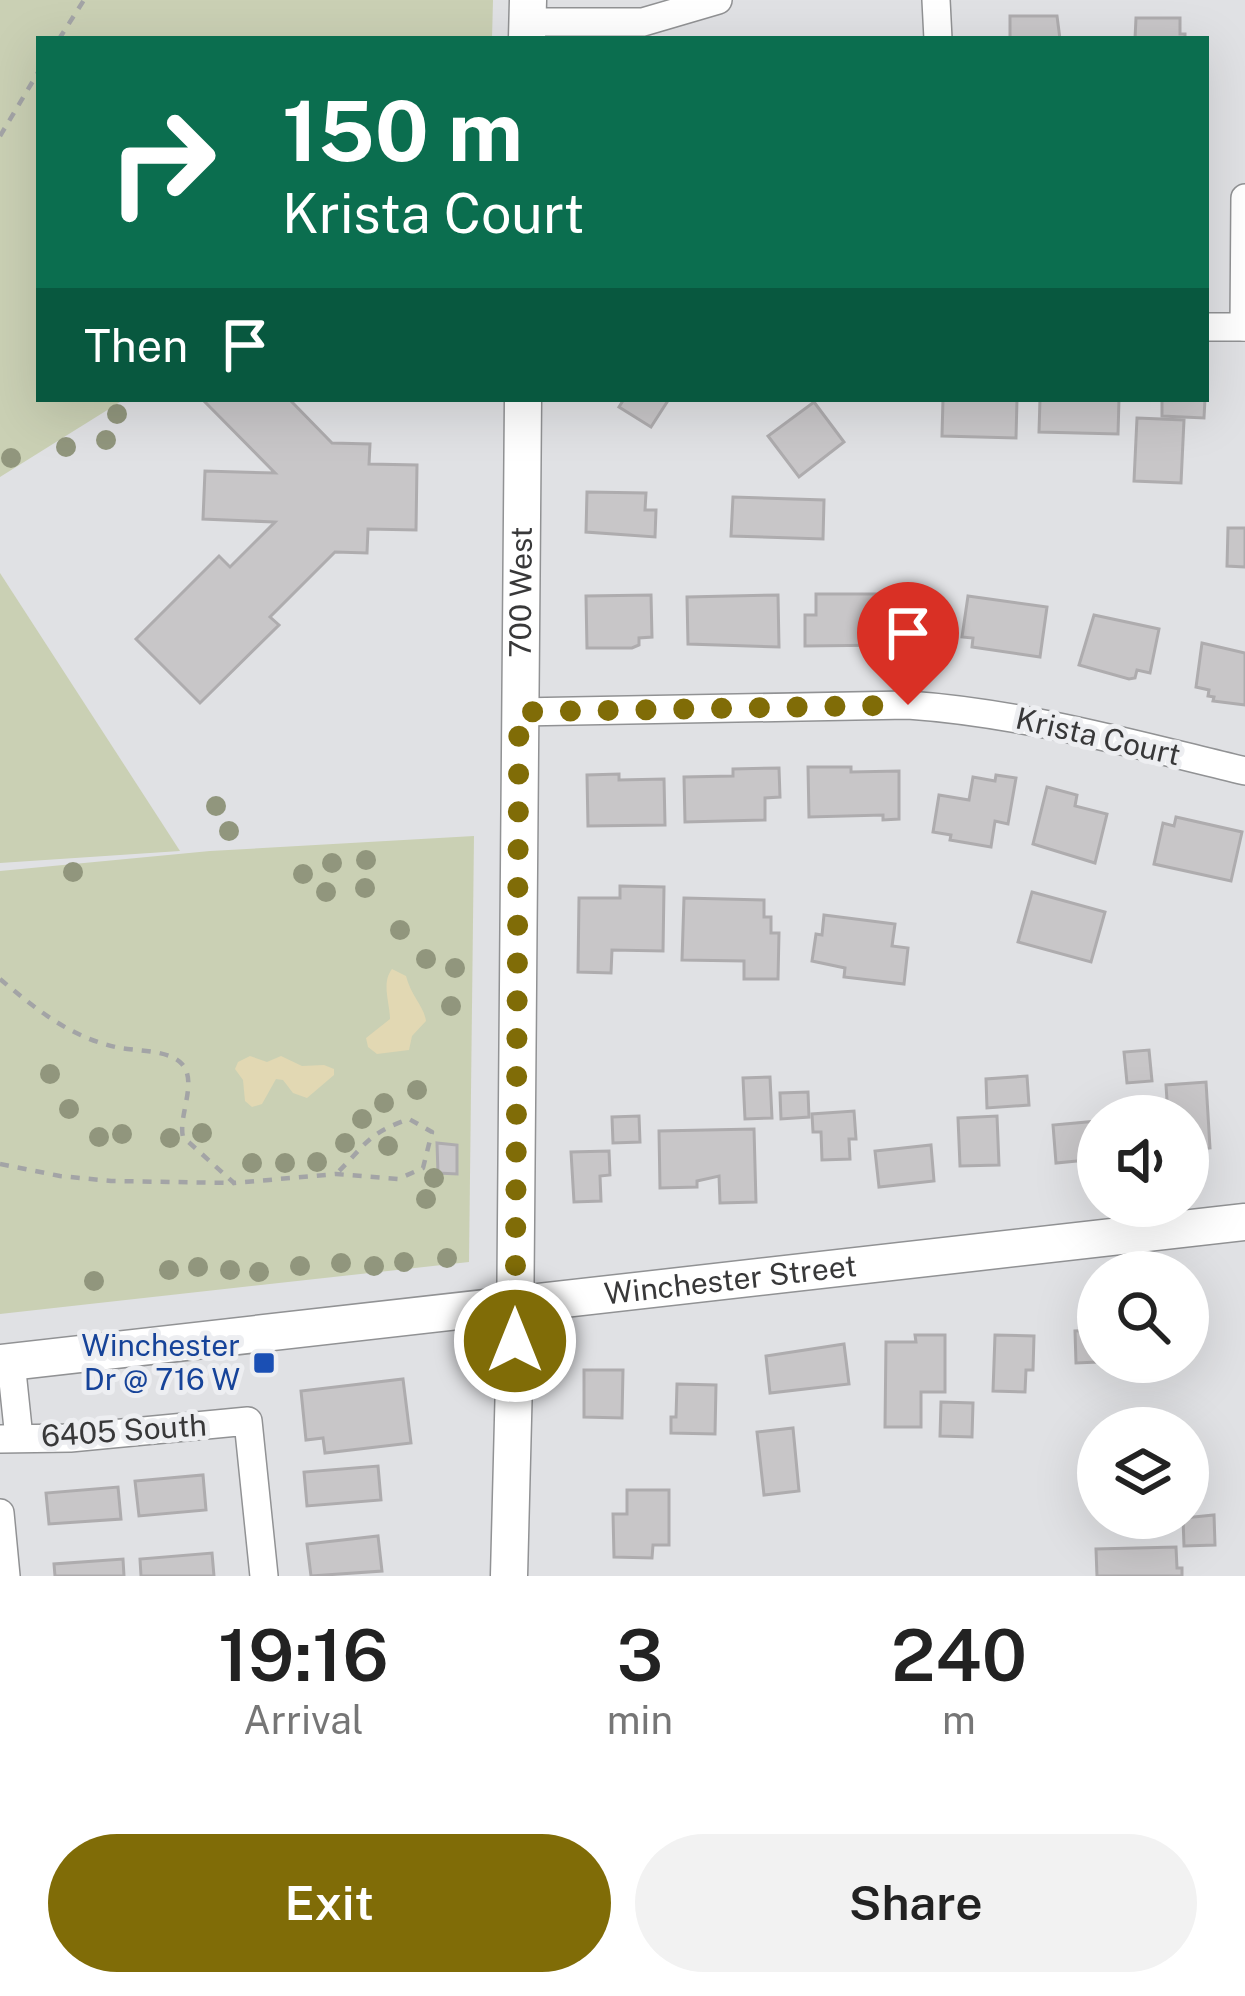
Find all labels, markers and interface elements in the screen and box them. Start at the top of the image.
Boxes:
text: 150 m [282,81,523,180]
icon: right [84,84,240,240]
text: Krista Court [282,182,584,245]
icon: arrive [212,312,278,378]
text: Then [84,319,188,372]
street label: 700 West [502,526,539,658]
pin [857,582,959,705]
icon: arrive [875,600,941,666]
street label: Krista Court [1012,700,1184,772]
map controls [1077,1095,1209,1539]
button: sound [1077,1095,1209,1227]
street label: Winchester Street [602,1247,858,1311]
button: search [1077,1251,1209,1383]
position arrow [452,1278,578,1404]
place label: Winchester Dr @ 716 W [81,1327,240,1397]
marker: Winchester Dr @ 716 W [251,1350,277,1376]
street label: 6405 South [40,1406,208,1454]
button: layers [1077,1407,1209,1539]
text: 19:16 [218,1613,389,1697]
text: 3 [616,1613,663,1697]
text: 240 [891,1613,1027,1697]
text: Arrival [243,1697,364,1743]
text: min [607,1697,673,1743]
text: m [942,1697,976,1743]
button: Exit [48,1834,611,1972]
button: Share [635,1834,1197,1972]

